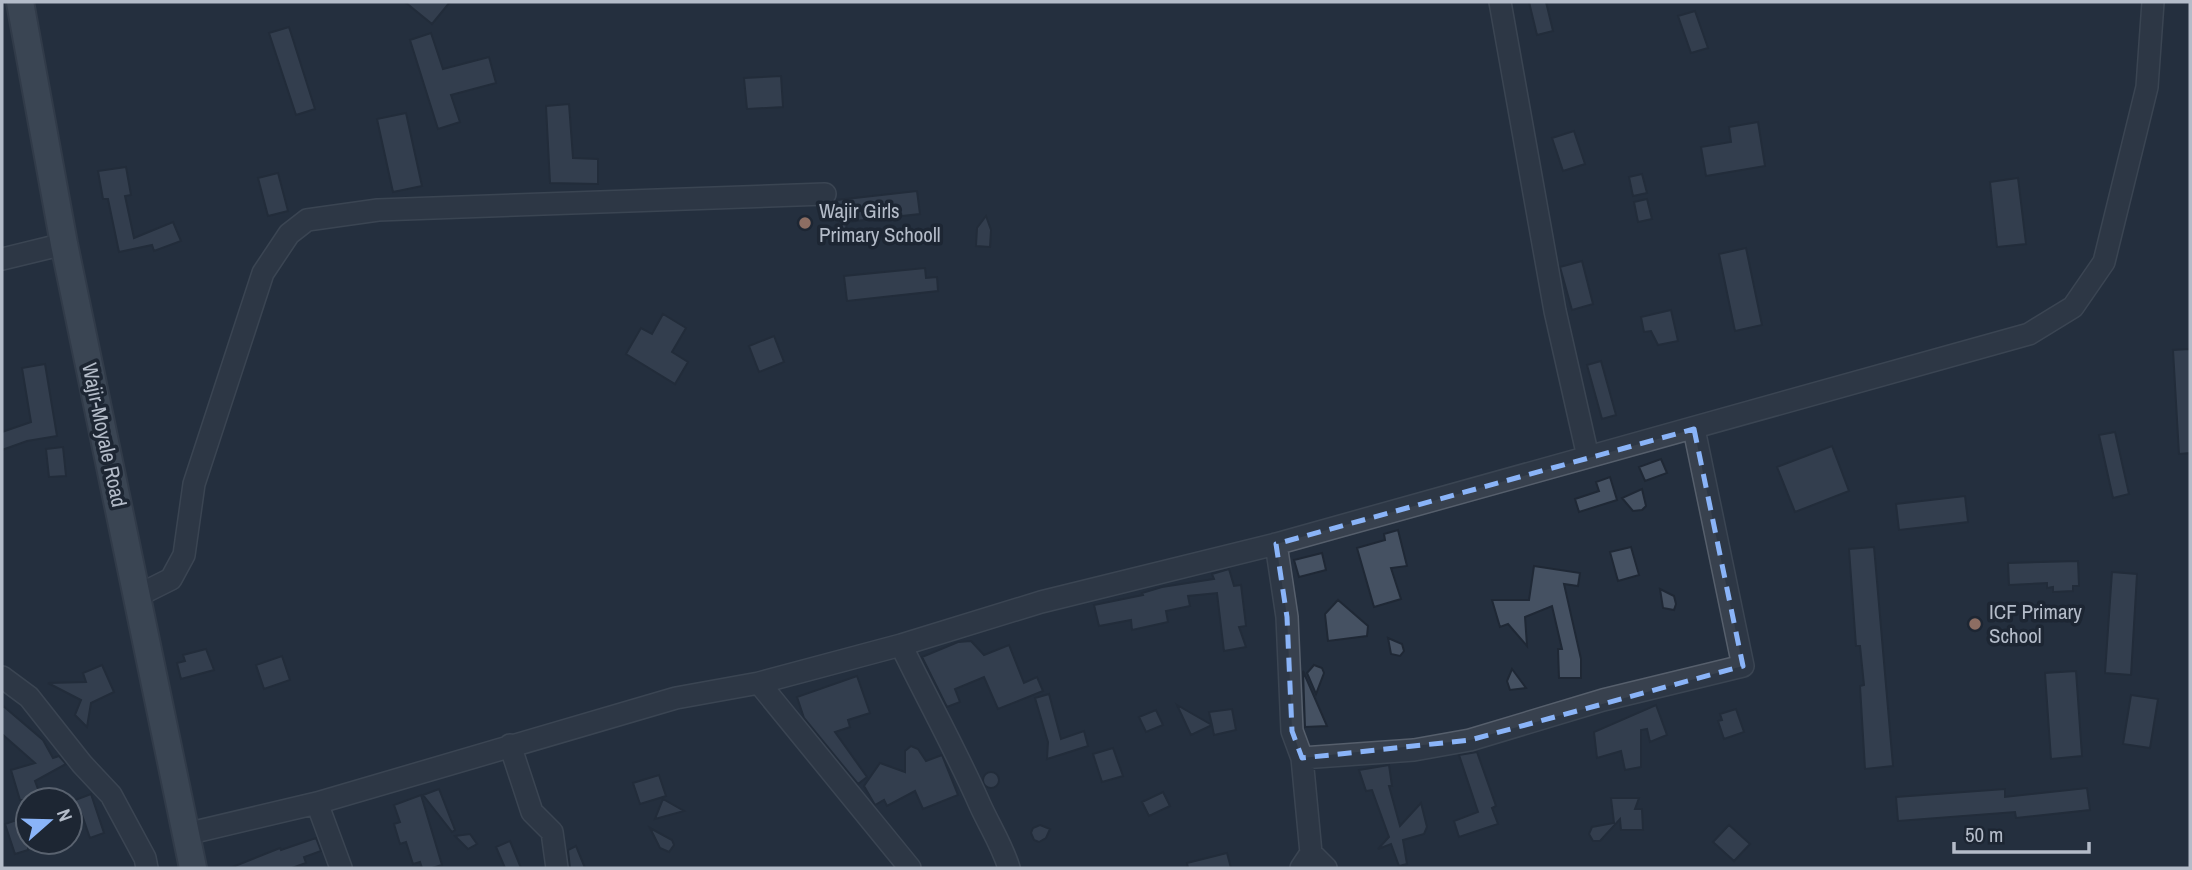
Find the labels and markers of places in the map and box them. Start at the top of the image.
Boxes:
place label: Wajir Girls Primary Schooll [819,196,941,249]
marker: Wajir Girls Primary Schooll [797,215,813,231]
place label: ICF Primary School [1989,597,2082,650]
marker: ICF Primary School [1967,616,1983,632]

